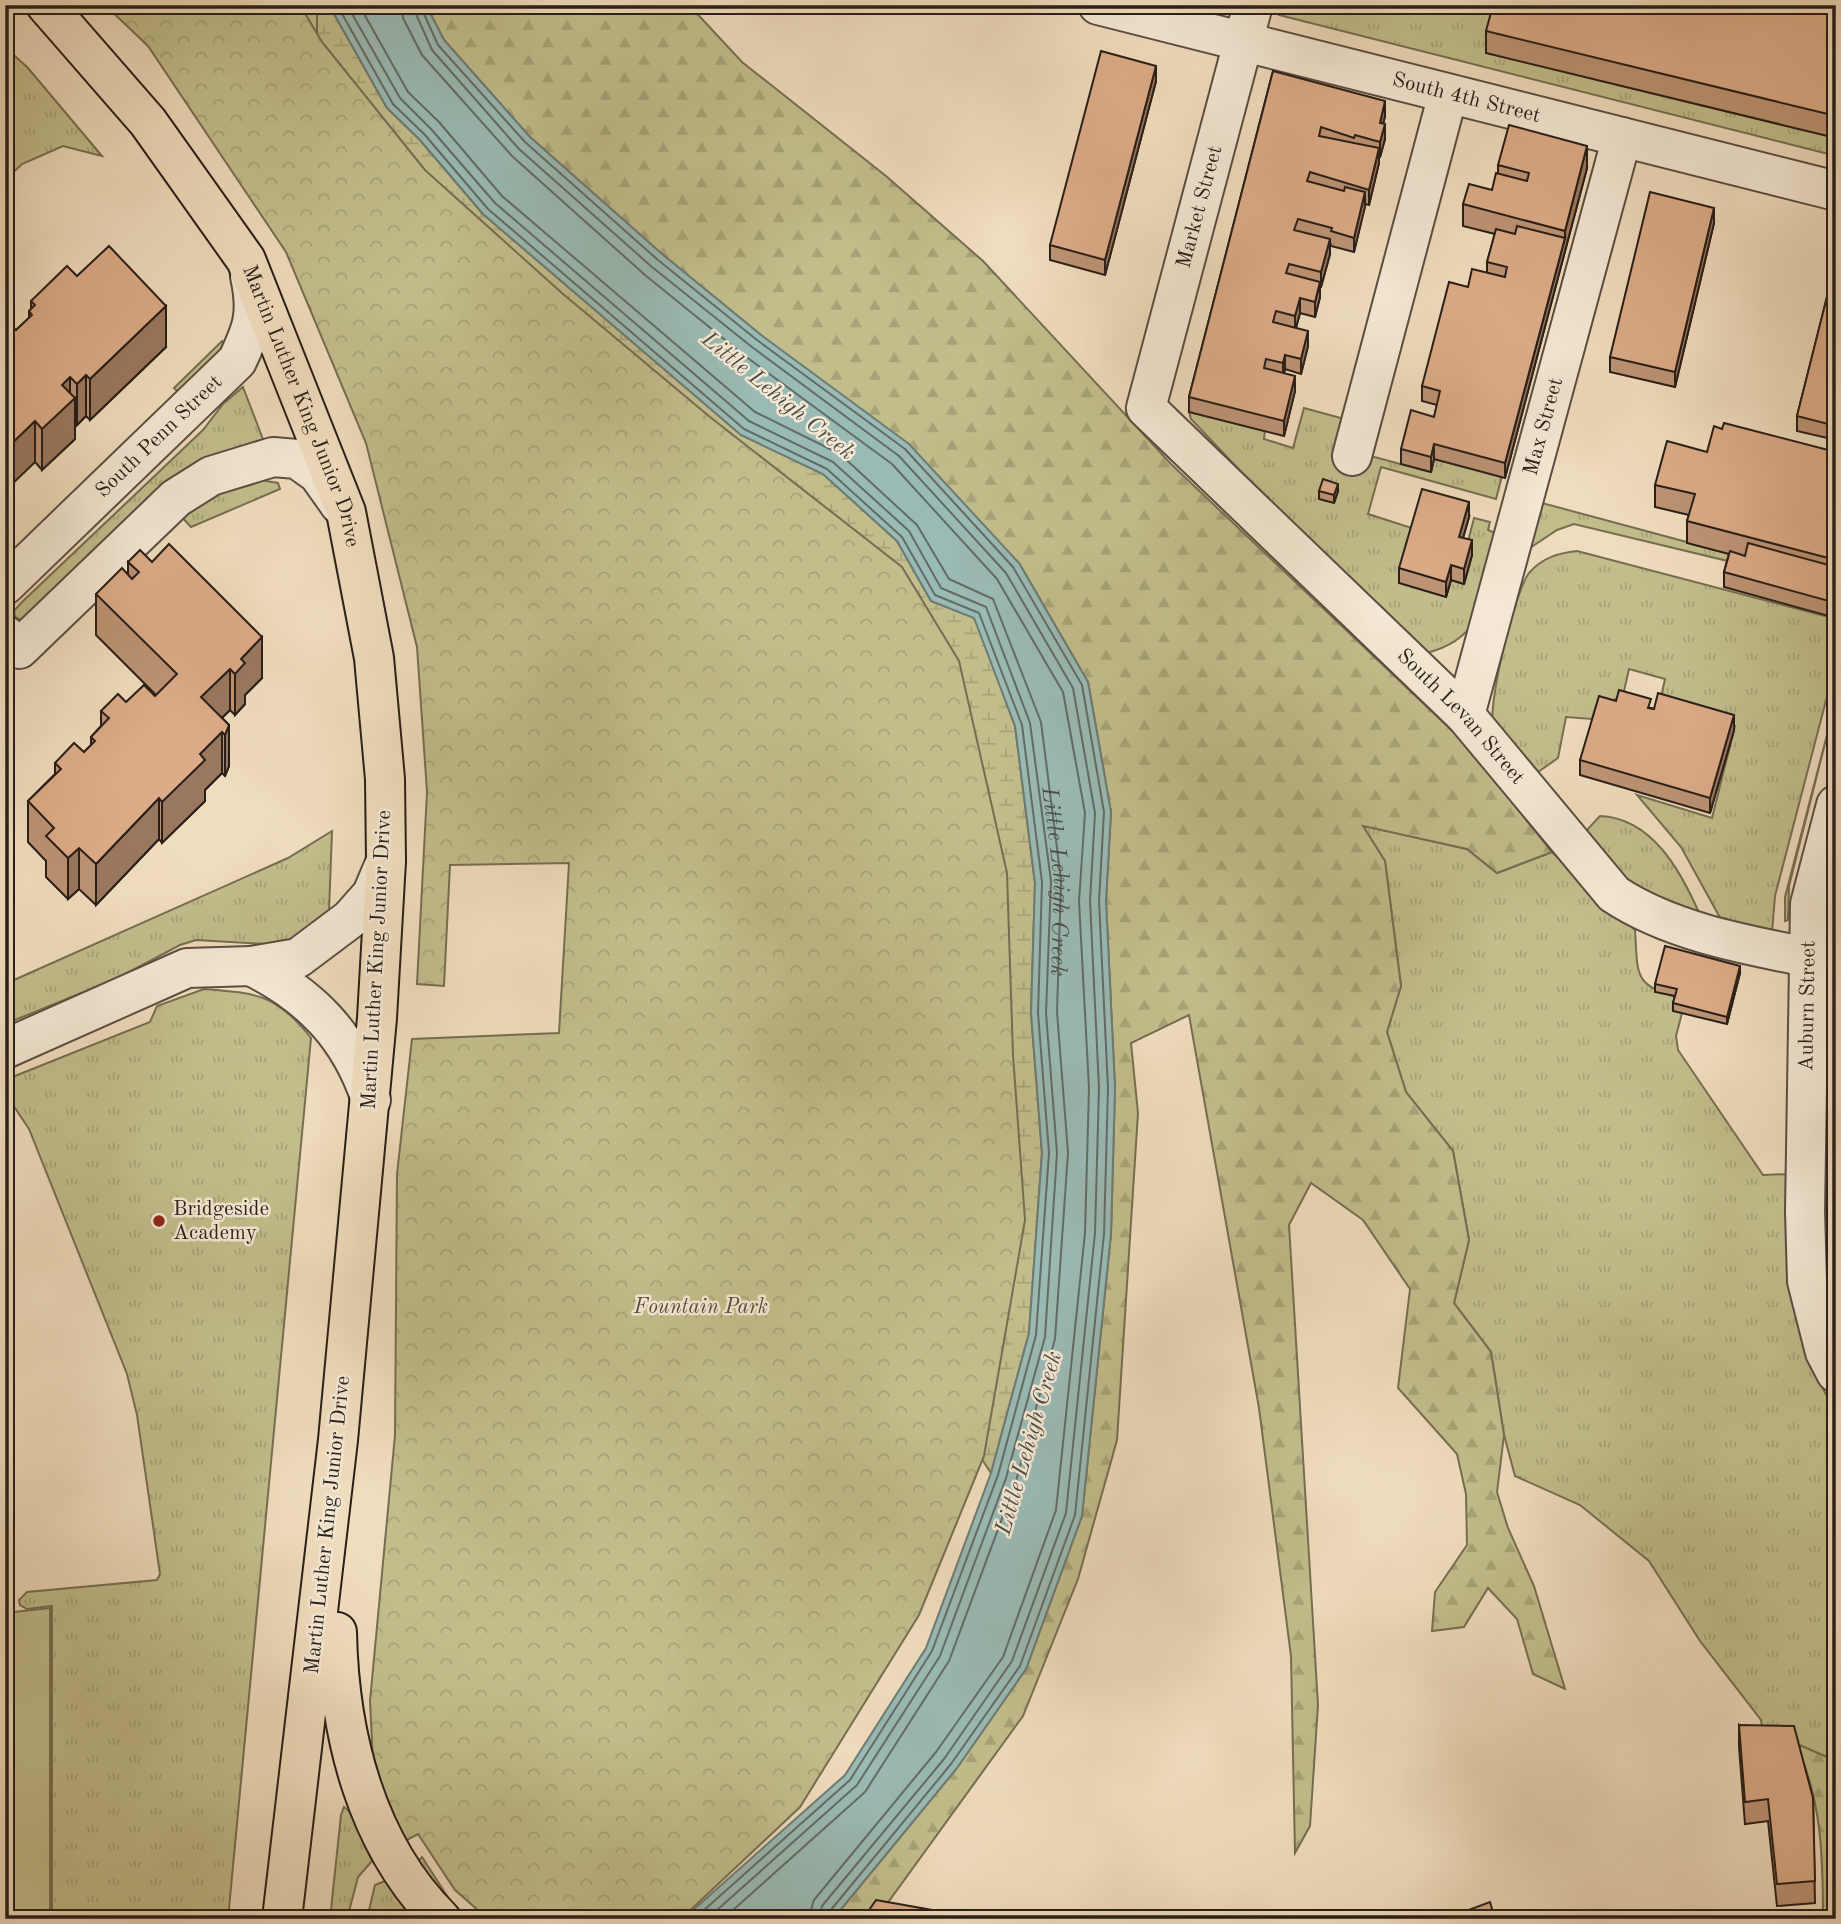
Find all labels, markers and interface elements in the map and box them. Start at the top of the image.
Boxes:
street label: South 4th Street [1390,69,1543,127]
street label: Market Street [1174,143,1226,271]
street label: Martin Luther King Junior Drive [239,262,363,549]
water label: Little Lehigh Creek [696,327,859,465]
street label: South Penn Street [92,371,226,502]
street label: Max Street [1520,375,1567,478]
street label: South Levan Street [1393,645,1529,788]
water label: Little Lehigh Creek [1038,785,1073,976]
street label: Martin Luther King Junior Drive [359,810,395,1110]
street label: Auburn Street [1796,940,1820,1072]
place label: Bridgeside Academy [173,1199,269,1244]
marker: Bridgeside Academy [151,1213,167,1229]
park label: Fountain Park [633,1297,768,1318]
water label: Little Lehigh Creek [992,1349,1067,1539]
street label: Martin Luther King Junior Drive [302,1375,354,1675]

